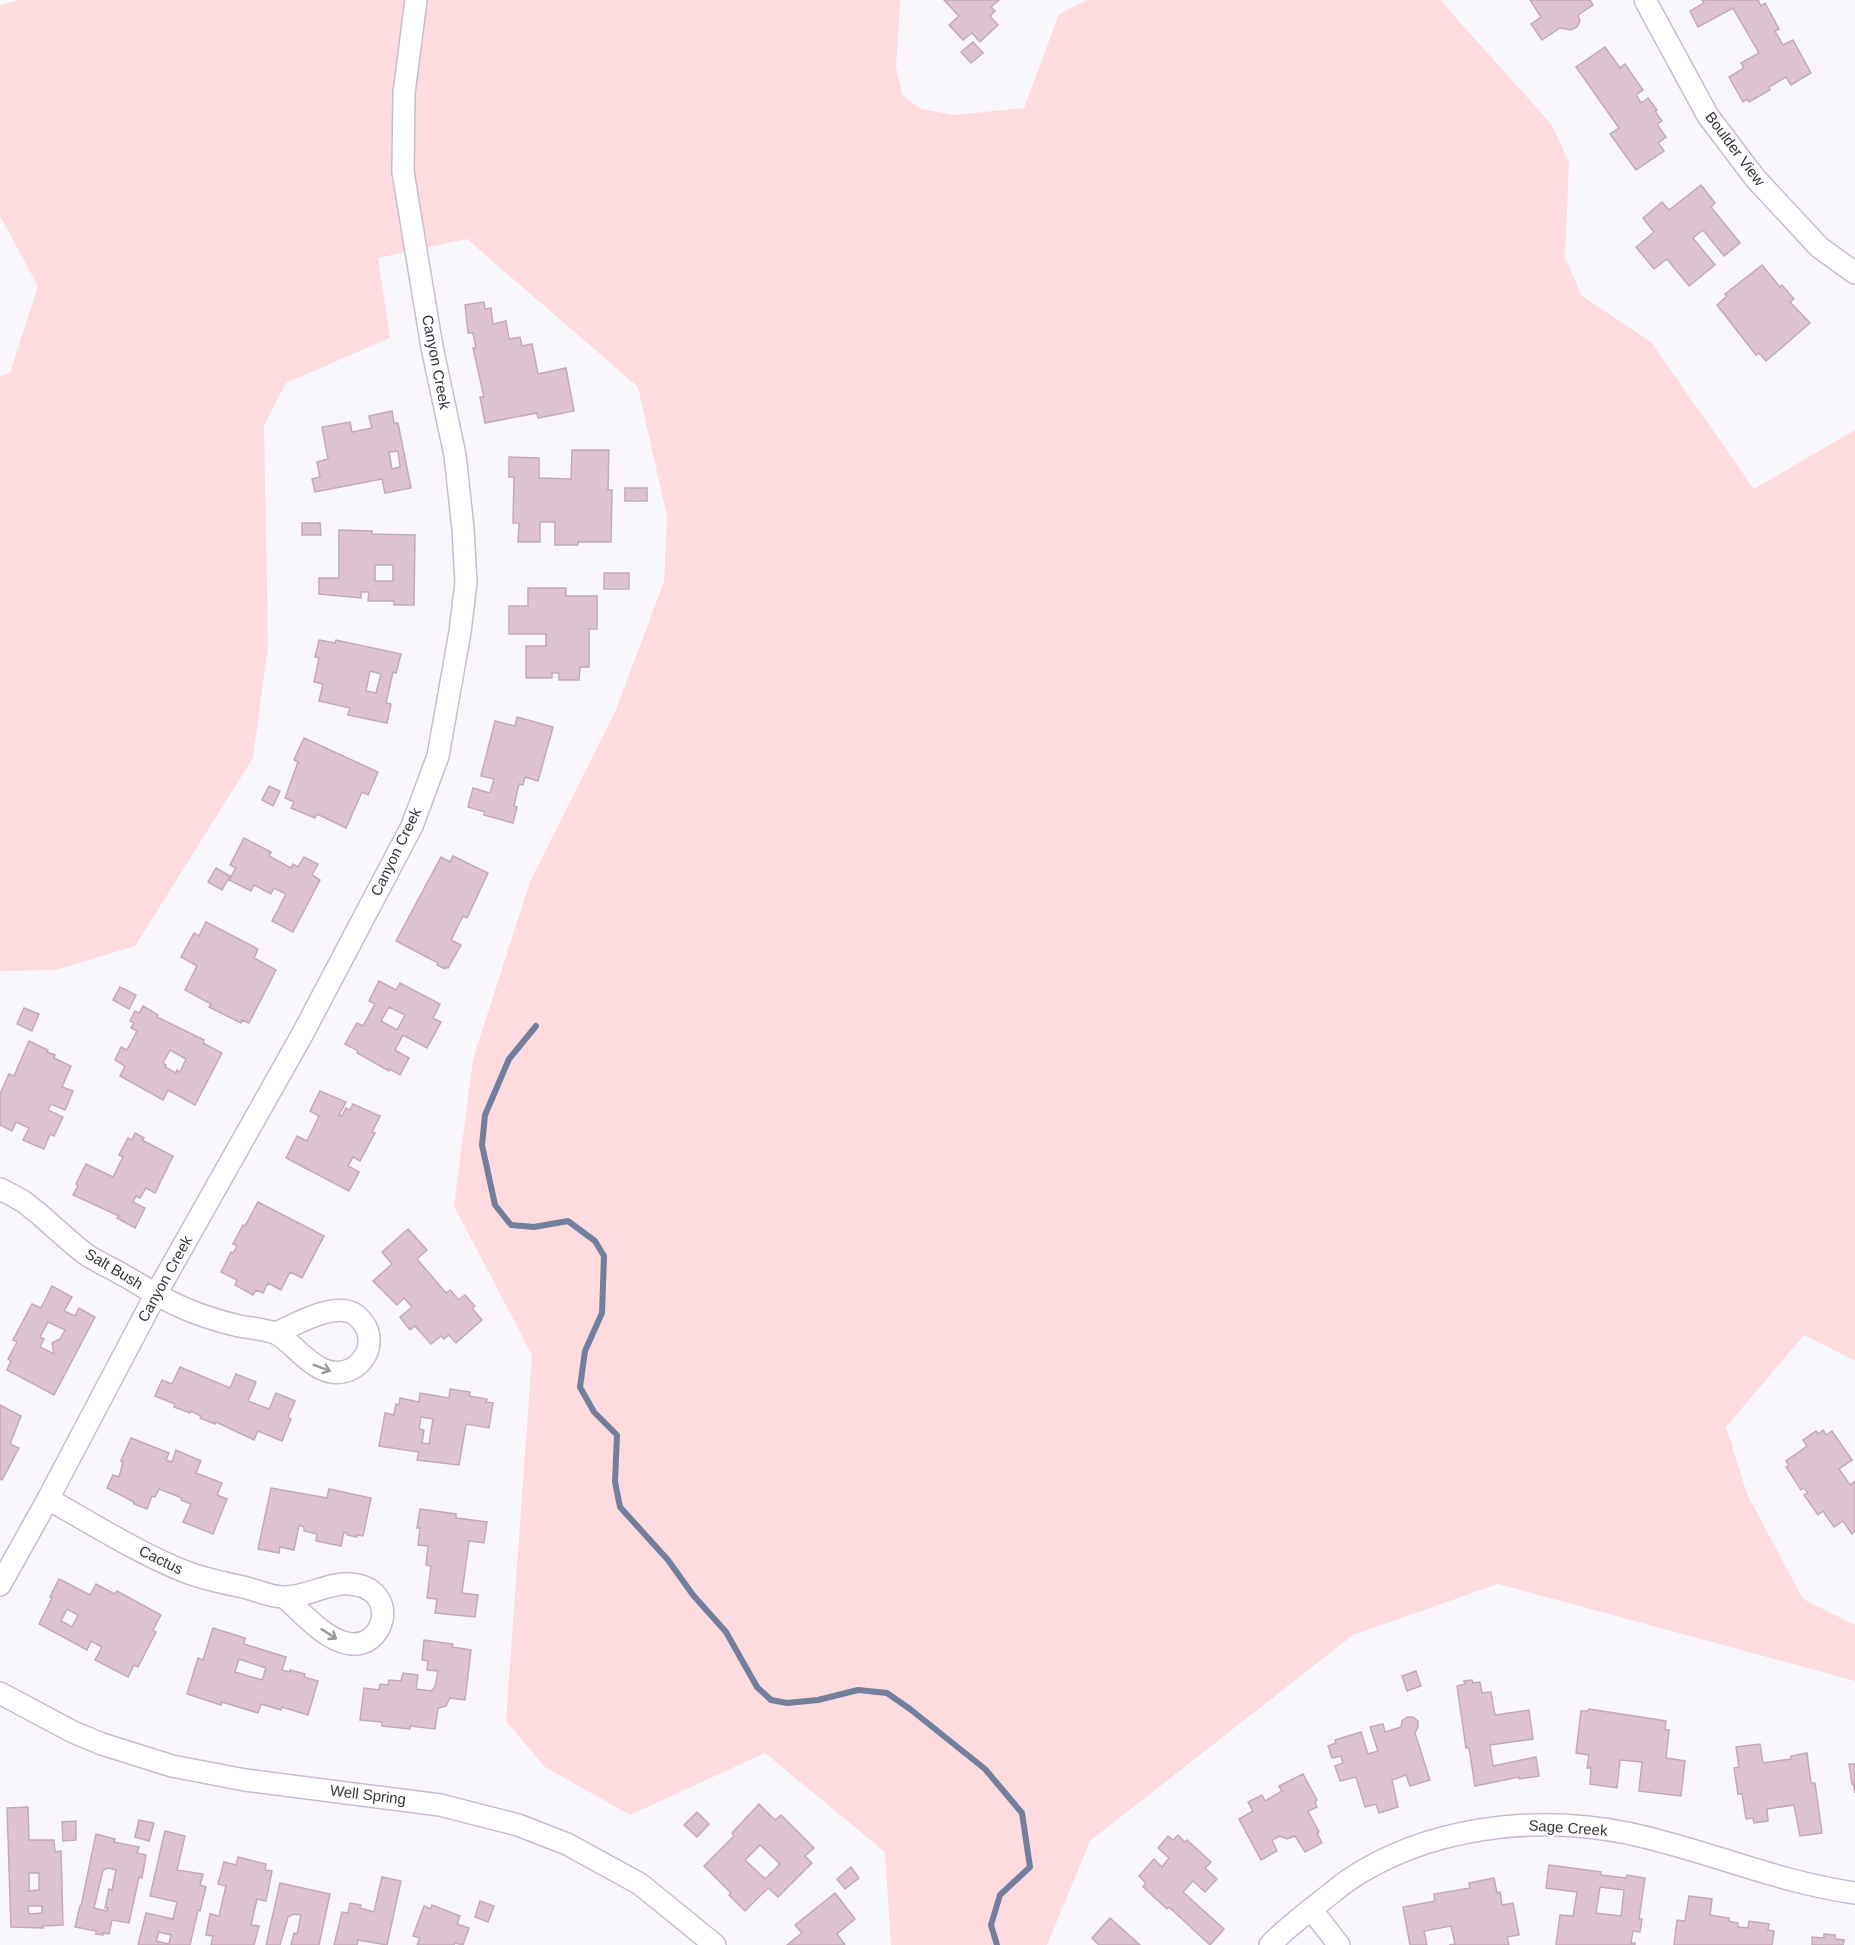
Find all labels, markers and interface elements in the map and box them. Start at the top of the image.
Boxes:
street label: Boulder View [1702,108,1769,189]
street label: Canyon Creek [419,313,454,411]
street label: Canyon Creek [367,805,424,899]
street label: Canyon Creek [134,1232,195,1325]
street label: Salt Bush [82,1245,146,1292]
one-way arrow [313,1363,331,1374]
street label: Cactus [137,1542,186,1577]
one-way arrow [320,1628,337,1640]
street label: Well Spring [329,1781,407,1808]
street label: Sage Creek [1528,1816,1609,1839]

